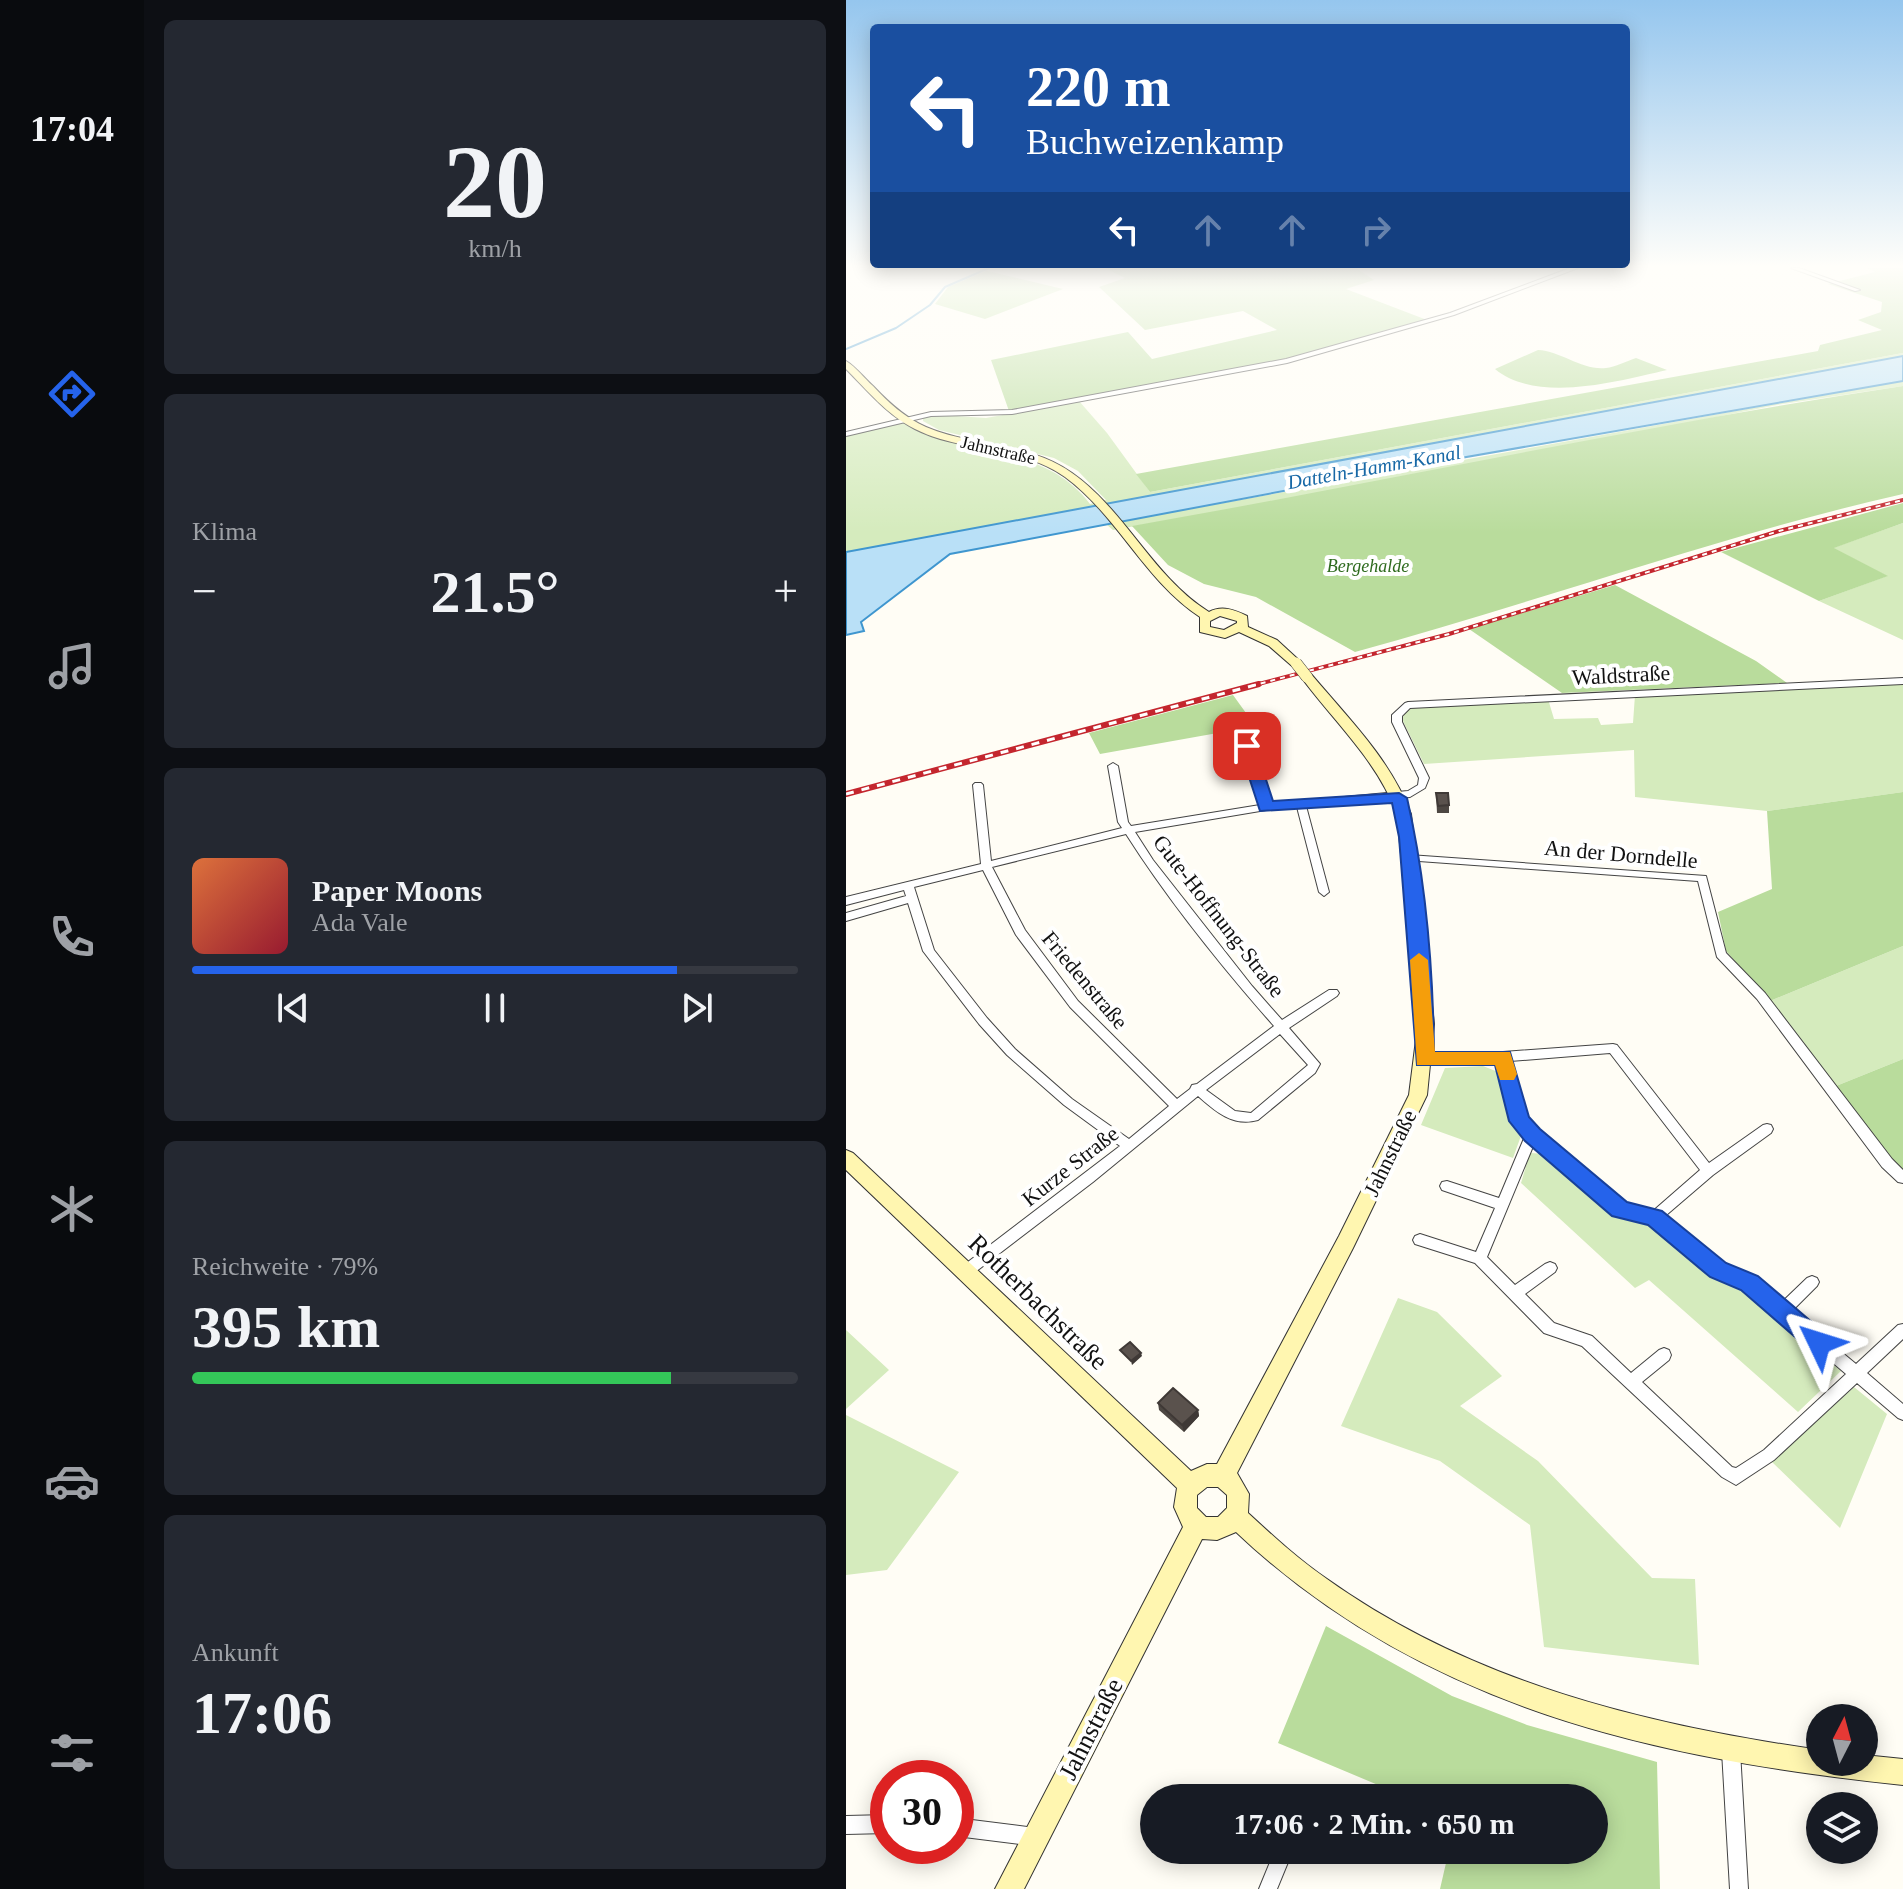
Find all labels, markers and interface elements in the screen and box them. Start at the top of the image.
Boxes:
icon: left [894,56,998,160]
text: 220 m [1026,56,1171,118]
text: 17:04 [30,109,114,149]
text: Buchweizenkamp [1026,122,1284,162]
text: 20 [443,124,547,239]
icon: left [1102,208,1146,252]
icon: ahead [1186,208,1230,252]
icon: ahead [1270,208,1314,252]
icon: right [1354,208,1398,252]
text: km/h [468,234,522,263]
icon: directions [44,366,100,422]
street label: Jahnstraße [959,432,1037,468]
water label: Datteln-Hamm-Kanal [1285,441,1463,493]
text: Klima [192,517,257,546]
park label: Bergehalde [1327,556,1409,576]
text: 21.5° [431,559,560,625]
text: − [192,567,217,616]
text: + [773,567,798,616]
icon: music [44,638,100,694]
street label: Waldstraße [1571,660,1671,690]
pin [1213,712,1281,780]
icon: arrive [1225,724,1269,768]
street label: Gute-Hoffnung-Straße [1148,830,1290,1002]
street label: An der Dorndelle [1543,835,1699,873]
text: Paper Moons [312,874,482,907]
text: Ada Vale [312,908,408,937]
icon: phone [44,909,100,965]
street label: Friedenstraße [1037,926,1133,1034]
icon: previous [271,986,315,1030]
icon: pause [473,986,517,1030]
icon: next [675,986,719,1030]
street label: Jahnstraße [1358,1106,1422,1200]
street label: Kurze Straße [1017,1121,1123,1211]
icon: climate [44,1181,100,1237]
street label: Rotherbachstraße [962,1228,1114,1376]
text: Reichweite · 79% [192,1252,378,1281]
text: 395 km [192,1294,380,1360]
position arrow [1777,1301,1861,1385]
icon: car [44,1453,100,1509]
text: Ankunft [192,1638,279,1667]
street label: Jahnstraße [1053,1674,1129,1784]
text: 17:06 [192,1680,332,1746]
north arrow [1806,1704,1878,1776]
map controls [1806,1704,1878,1864]
icon: filters [44,1725,100,1781]
speed limit sign: 30 [870,1760,974,1864]
button: layers [1806,1792,1878,1864]
text: 17:06 · 2 Min. · 650 m [1234,1807,1514,1840]

